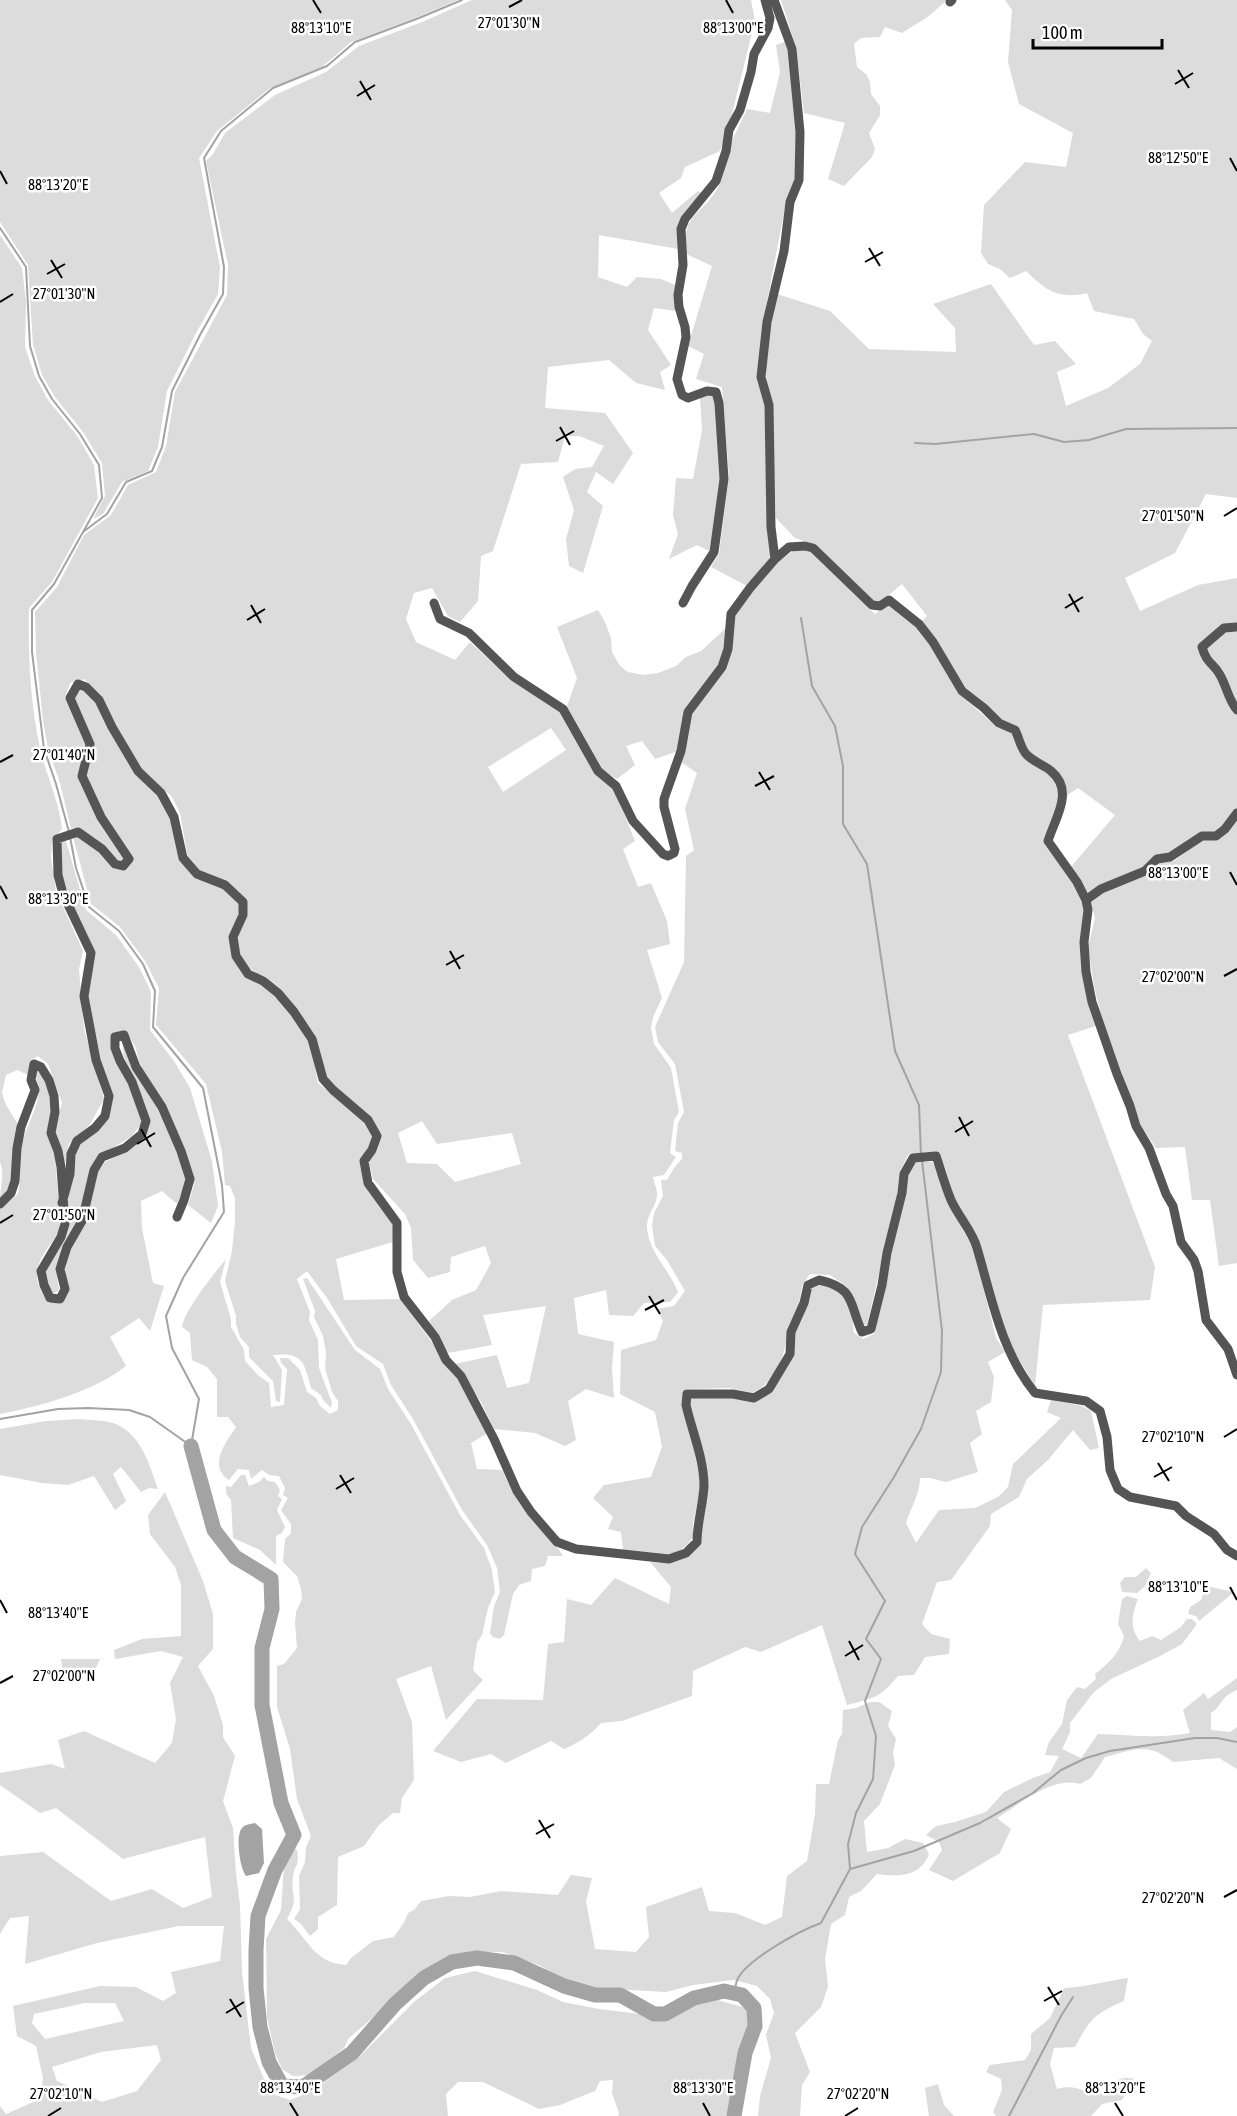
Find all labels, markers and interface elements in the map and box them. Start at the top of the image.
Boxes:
scale bar [1033,12,1162,50]
text: 27°01'30"N [478,14,540,31]
text: 88°13'10"E [291,19,352,36]
text: 88°13'00"E [703,19,764,36]
text: 100 m [1042,22,1083,43]
text: 88°12'50"E [1148,149,1209,166]
text: 88°13'20"E [28,176,89,193]
text: 27°01'30"N [33,285,95,302]
text: 27°01'50"N [1142,507,1204,524]
text: 27°01'40"N [33,746,95,763]
text: 88°13'00"E [1148,864,1209,881]
text: 88°13'30"E [28,890,89,907]
text: 27°02'00"N [1142,968,1204,985]
text: 27°01'50"N [33,1206,95,1223]
text: 27°02'10"N [1142,1428,1204,1445]
text: 88°13'10"E [1148,1578,1209,1595]
text: 88°13'40"E [28,1604,89,1621]
text: 27°02'00"N [33,1667,95,1684]
text: 27°02'20"N [1142,1889,1204,1906]
text: 88°13'40"E [260,2079,321,2096]
text: 88°13'30"E [673,2079,734,2096]
text: 88°13'20"E [1085,2079,1146,2096]
text: 27°02'10"N [30,2085,92,2102]
text: 27°02'20"N [827,2085,889,2102]

